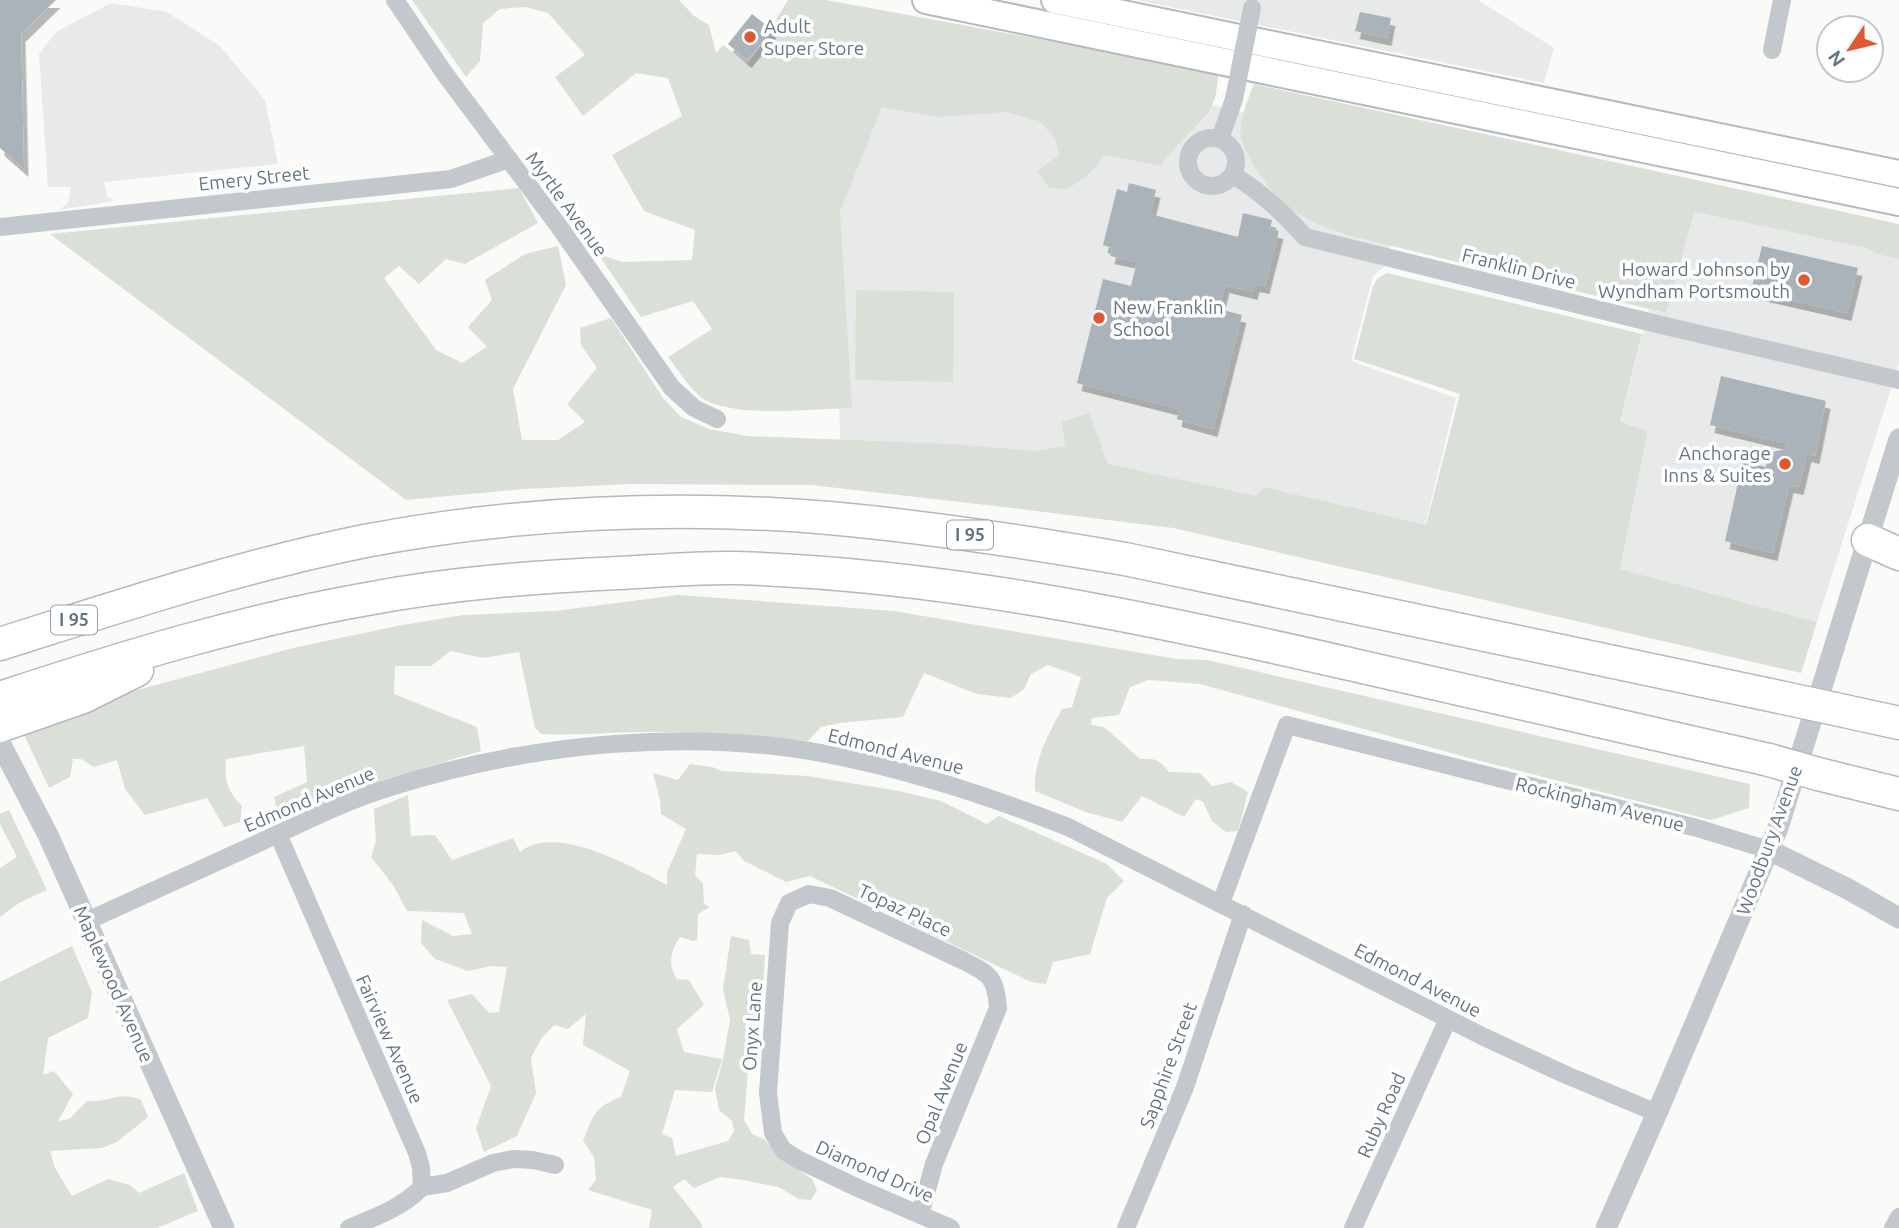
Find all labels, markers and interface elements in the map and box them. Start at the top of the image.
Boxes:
north arrow [1815,14,1885,84]
place label: Adult Super Store [764,15,864,59]
marker: Adult Super Store [742,29,758,45]
text: N [1823,47,1849,71]
street label: Myrtle Avenue [522,147,612,261]
street label: Emery Street [197,161,311,195]
street label: Franklin Drive [1460,243,1578,293]
place label: Howard Johnson by Wyndham Portsmouth [1598,258,1790,302]
marker: Howard Johnson by Wyndham Portsmouth [1796,272,1812,288]
place label: New Franklin School [1113,296,1224,340]
marker: New Franklin School [1091,310,1107,326]
place label: Anchorage Inns & Suites [1663,442,1771,486]
marker: Anchorage Inns & Suites [1777,456,1793,472]
road number: I 95 [947,520,993,550]
road number: I 95 [51,606,97,634]
street label: Edmond Avenue [826,723,966,779]
street label: Edmond Avenue [241,762,377,836]
street label: Woodbury Avenue [1732,762,1806,918]
street label: Rockingham Avenue [1513,772,1687,836]
street label: Topaz Place [855,879,955,941]
street label: Maplewood Avenue [70,902,158,1066]
street label: Edmond Avenue [1351,939,1485,1021]
street label: Fairview Avenue [352,971,428,1107]
street label: Onyx Lane [738,981,766,1071]
street label: Sapphire Street [1135,998,1201,1131]
street label: Opal Avenue [910,1038,972,1148]
street label: Ruby Road [1352,1069,1410,1161]
street label: Diamond Drive [813,1135,937,1207]

